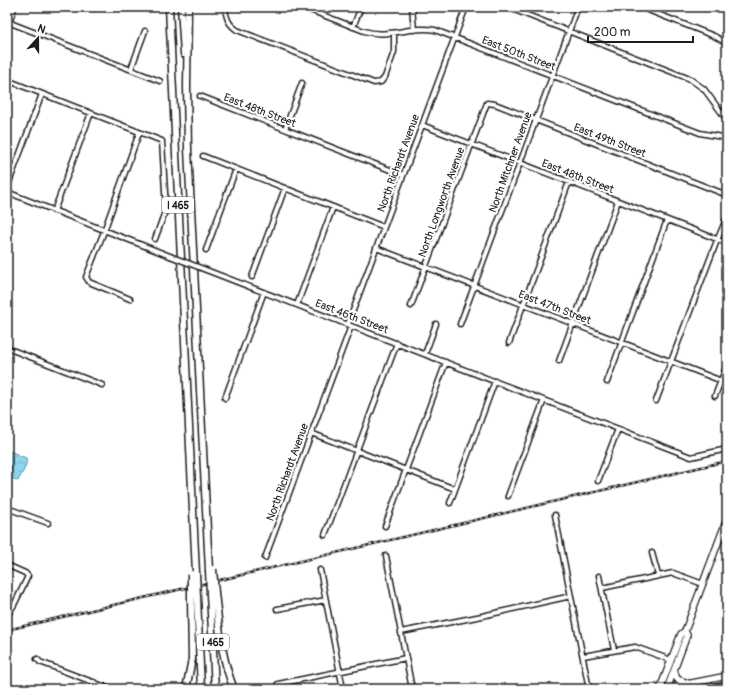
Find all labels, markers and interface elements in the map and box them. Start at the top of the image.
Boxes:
north arrow [18,18,58,58]
scale bar [588,18,693,44]
text: N [36,22,48,37]
text: 200 m [594,25,631,40]
street label: East 50th Street [480,33,558,74]
street label: East 48th Street [222,91,298,130]
street label: North Mitchner Avenue [486,110,535,214]
street label: North Richardt Avenue [375,112,422,214]
street label: East 49th Street [572,121,648,160]
street label: North Longworth Avenue [416,145,468,259]
street label: East 48th Street [540,157,616,196]
road number: I 465 [162,197,194,213]
street label: East 47th Street [517,288,593,327]
street label: East 46th Street [313,297,391,337]
street label: North Richardt Avenue [264,421,311,523]
road number: I 465 [197,634,229,650]

